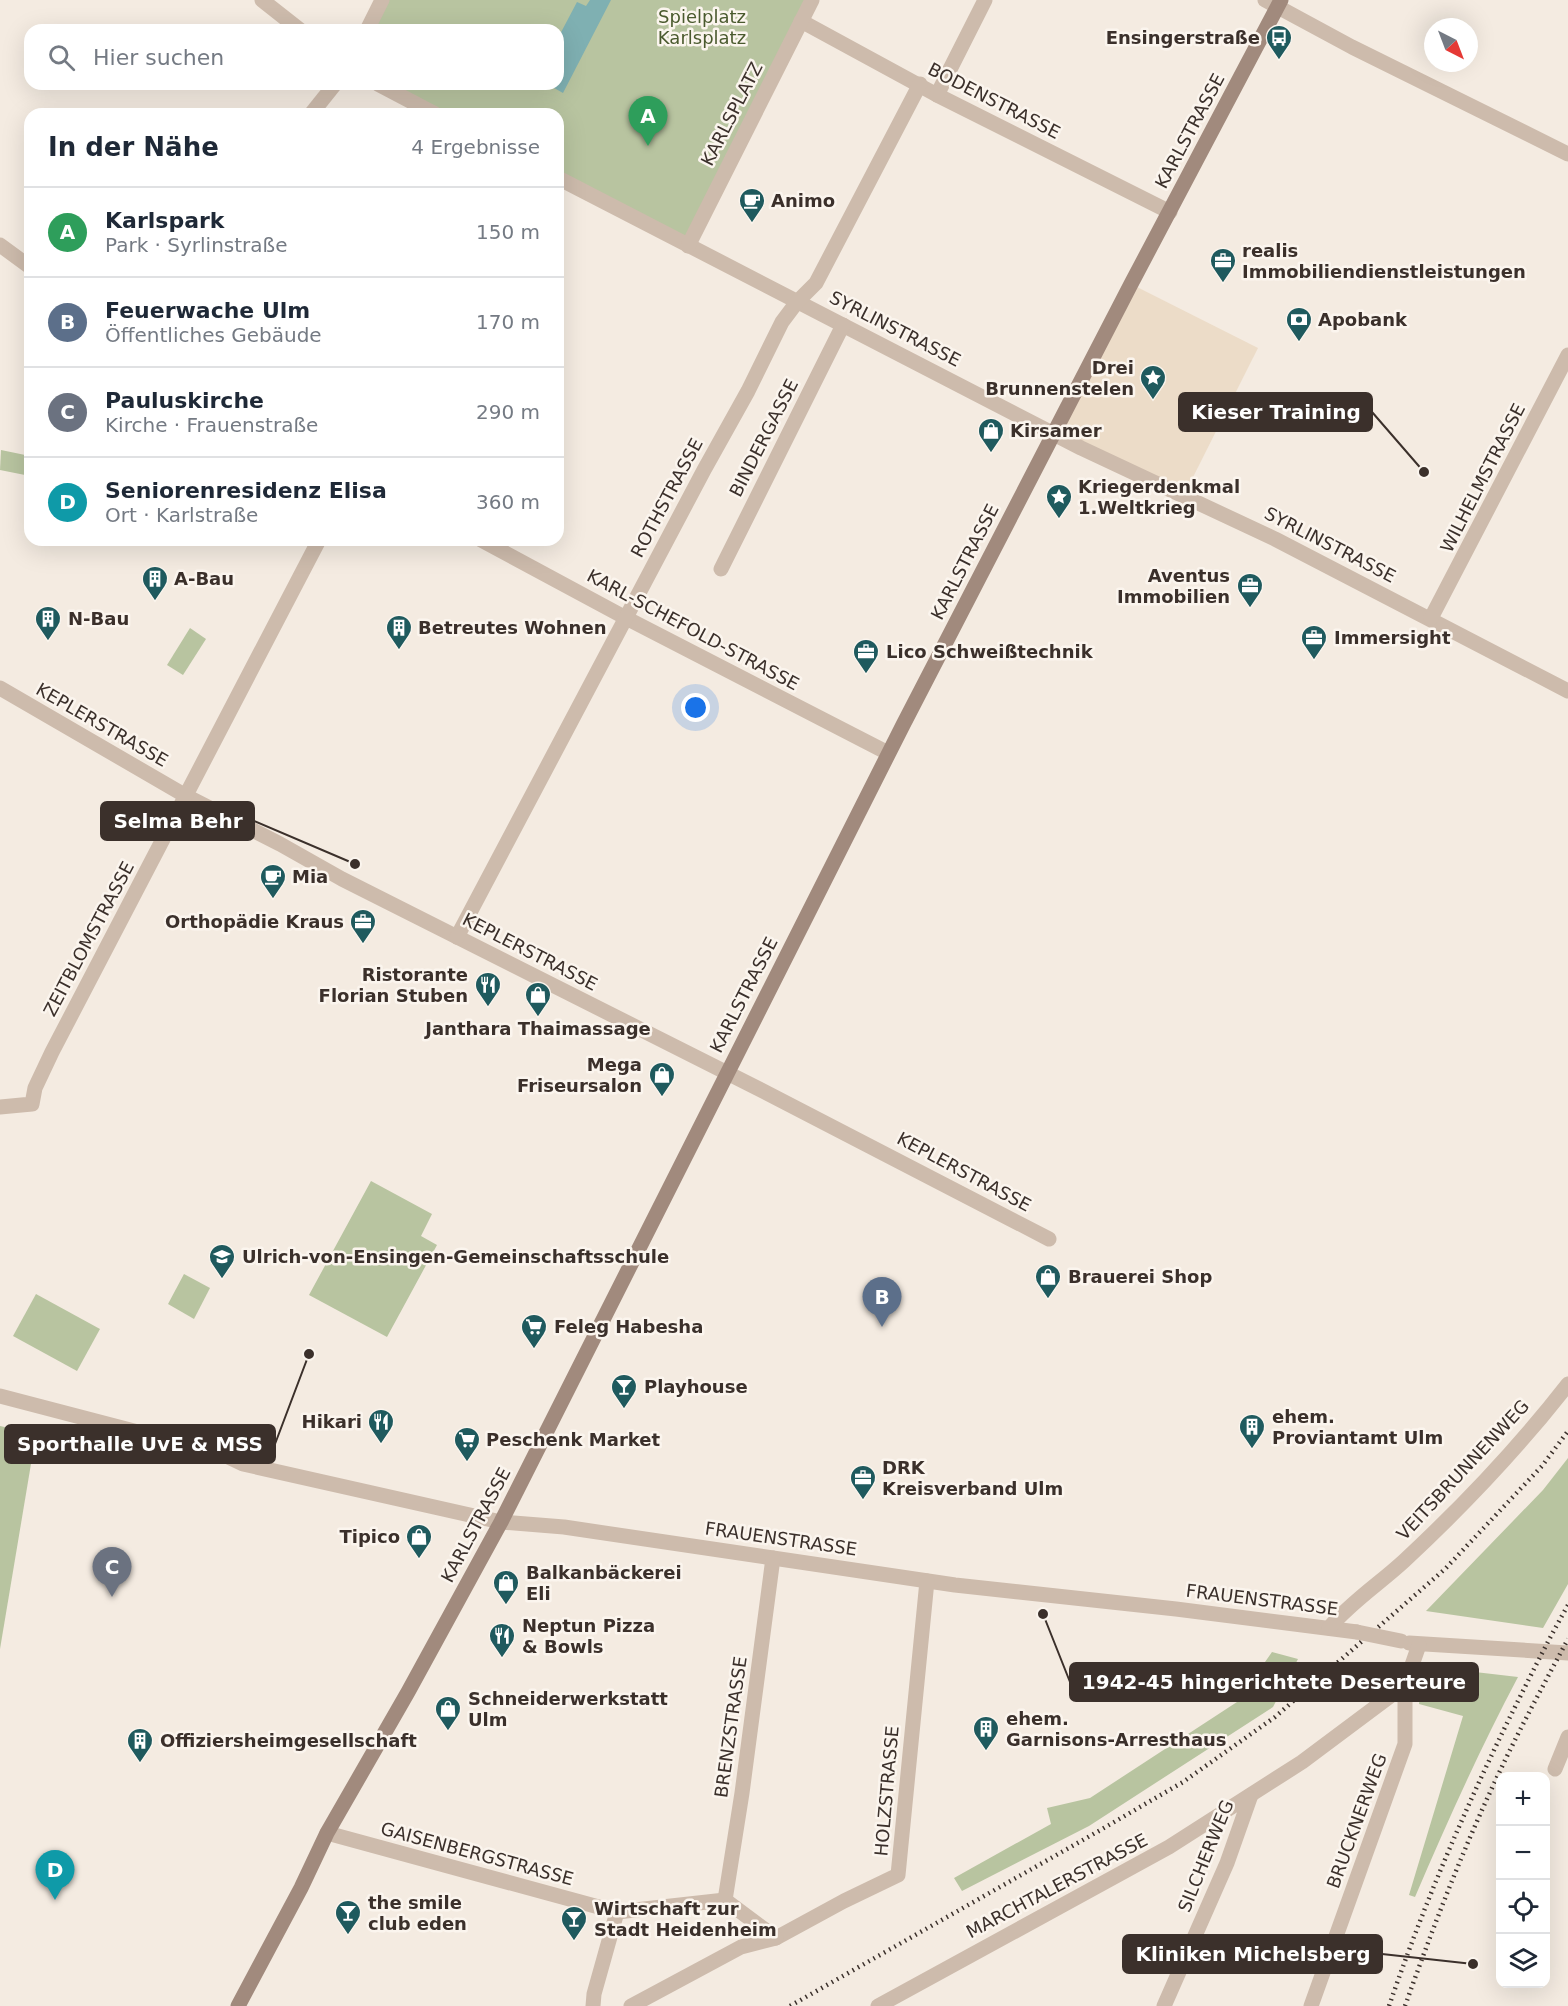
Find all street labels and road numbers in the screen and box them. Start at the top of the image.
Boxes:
street label: BODENSTRASSE [925,58,1064,143]
street label: KARLSPLATZ [696,59,767,169]
street label: KARLSTRASSE [1150,70,1229,192]
street label: SYRLINSTRASSE [826,286,964,371]
street label: BINDERGASSE [725,375,802,500]
street label: WILHELMSTRASSE [1436,400,1529,556]
street label: ROTHSTRASSE [626,435,707,561]
street label: KARLSTRASSE [926,500,1003,623]
street label: SYRLINSTRASSE [1261,502,1399,587]
street label: KARL-SCHEFOLD-STRASSE [584,565,803,694]
street label: KEPLERSTRASSE [33,678,172,771]
street label: ZEITBLOMSTRASSE [39,858,138,1020]
street label: KEPLERSTRASSE [459,908,601,995]
street label: KARLSTRASSE [705,933,782,1056]
street label: KEPLERSTRASSE [894,1127,1035,1216]
street label: VEITSBRUNNENWEG [1392,1395,1533,1544]
street label: KARLSTRASSE [436,1464,515,1586]
street label: FRAUENSTRASSE [704,1517,858,1560]
street label: FRAUENSTRASSE [1185,1580,1339,1619]
street label: BRENZSTRASSE [710,1655,751,1799]
street label: HOLZSTRASSE [870,1725,903,1857]
street label: BRUCKNERWEG [1322,1750,1391,1891]
street label: SILCHERWEG [1173,1797,1238,1915]
street label: GAISENBERGSTRASSE [378,1818,576,1889]
street label: MARCHTALERSTRASSE [963,1829,1151,1942]

